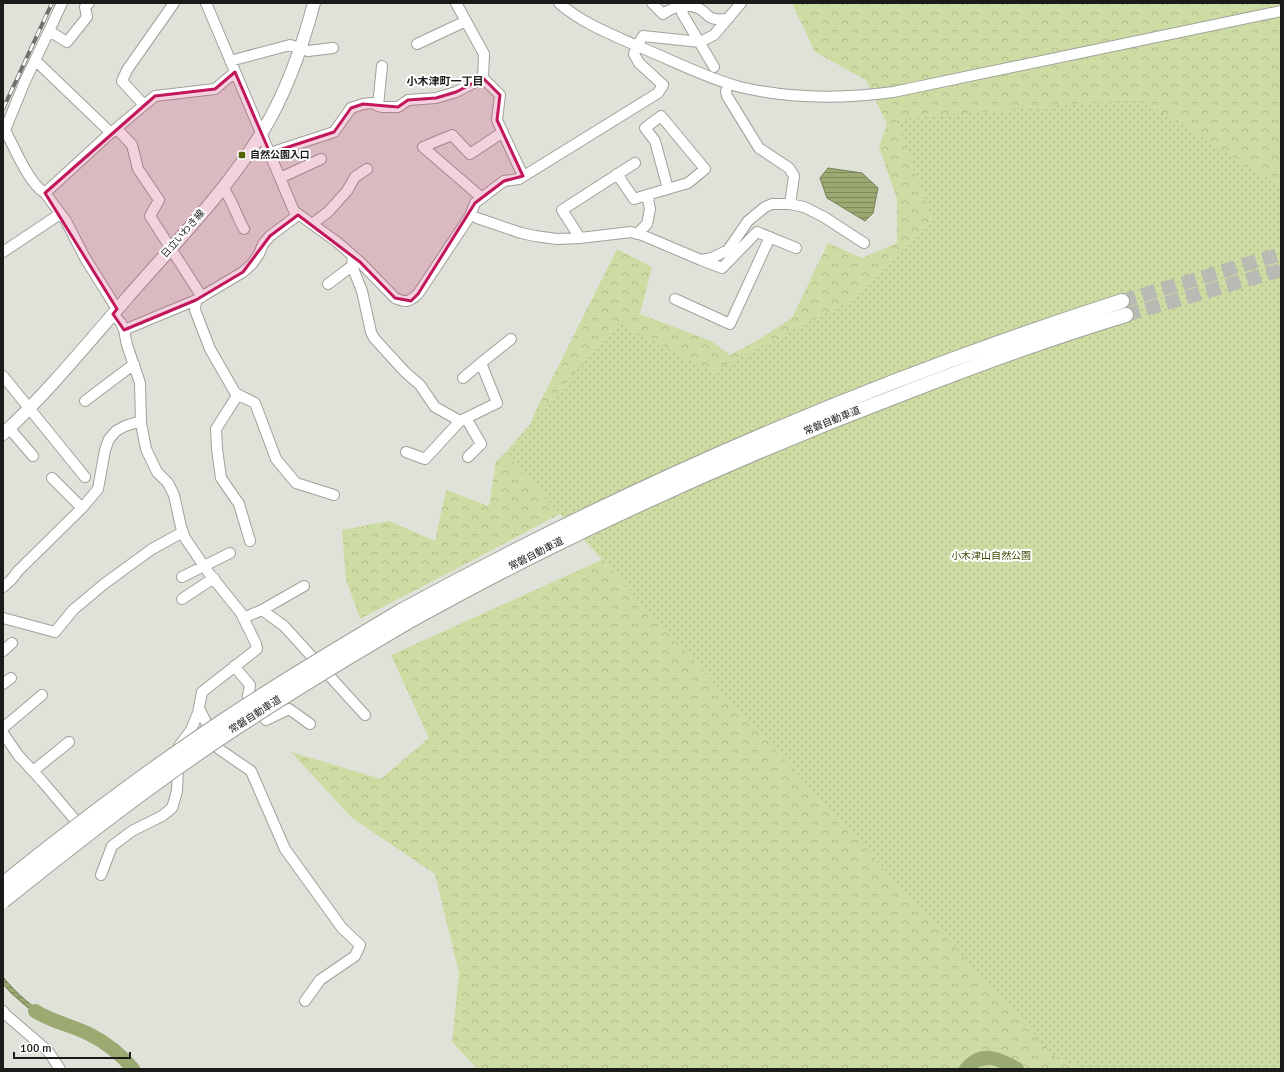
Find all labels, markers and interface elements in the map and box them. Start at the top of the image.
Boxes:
district label: 小木津町一丁目 [407,75,484,88]
place label: 自然公園入口 [250,149,310,161]
marker: 自然公園入口 [237,150,247,160]
street label: 日立いわき線 [159,207,207,261]
street label: 常磐自動車道 [802,404,862,438]
street label: 常磐自動車道 [507,535,565,573]
park label: 小木津山自然公園 [951,550,1031,562]
street label: 常磐自動車道 [227,694,283,736]
scale bar [14,1034,130,1060]
text: 100 m [20,1041,52,1056]

